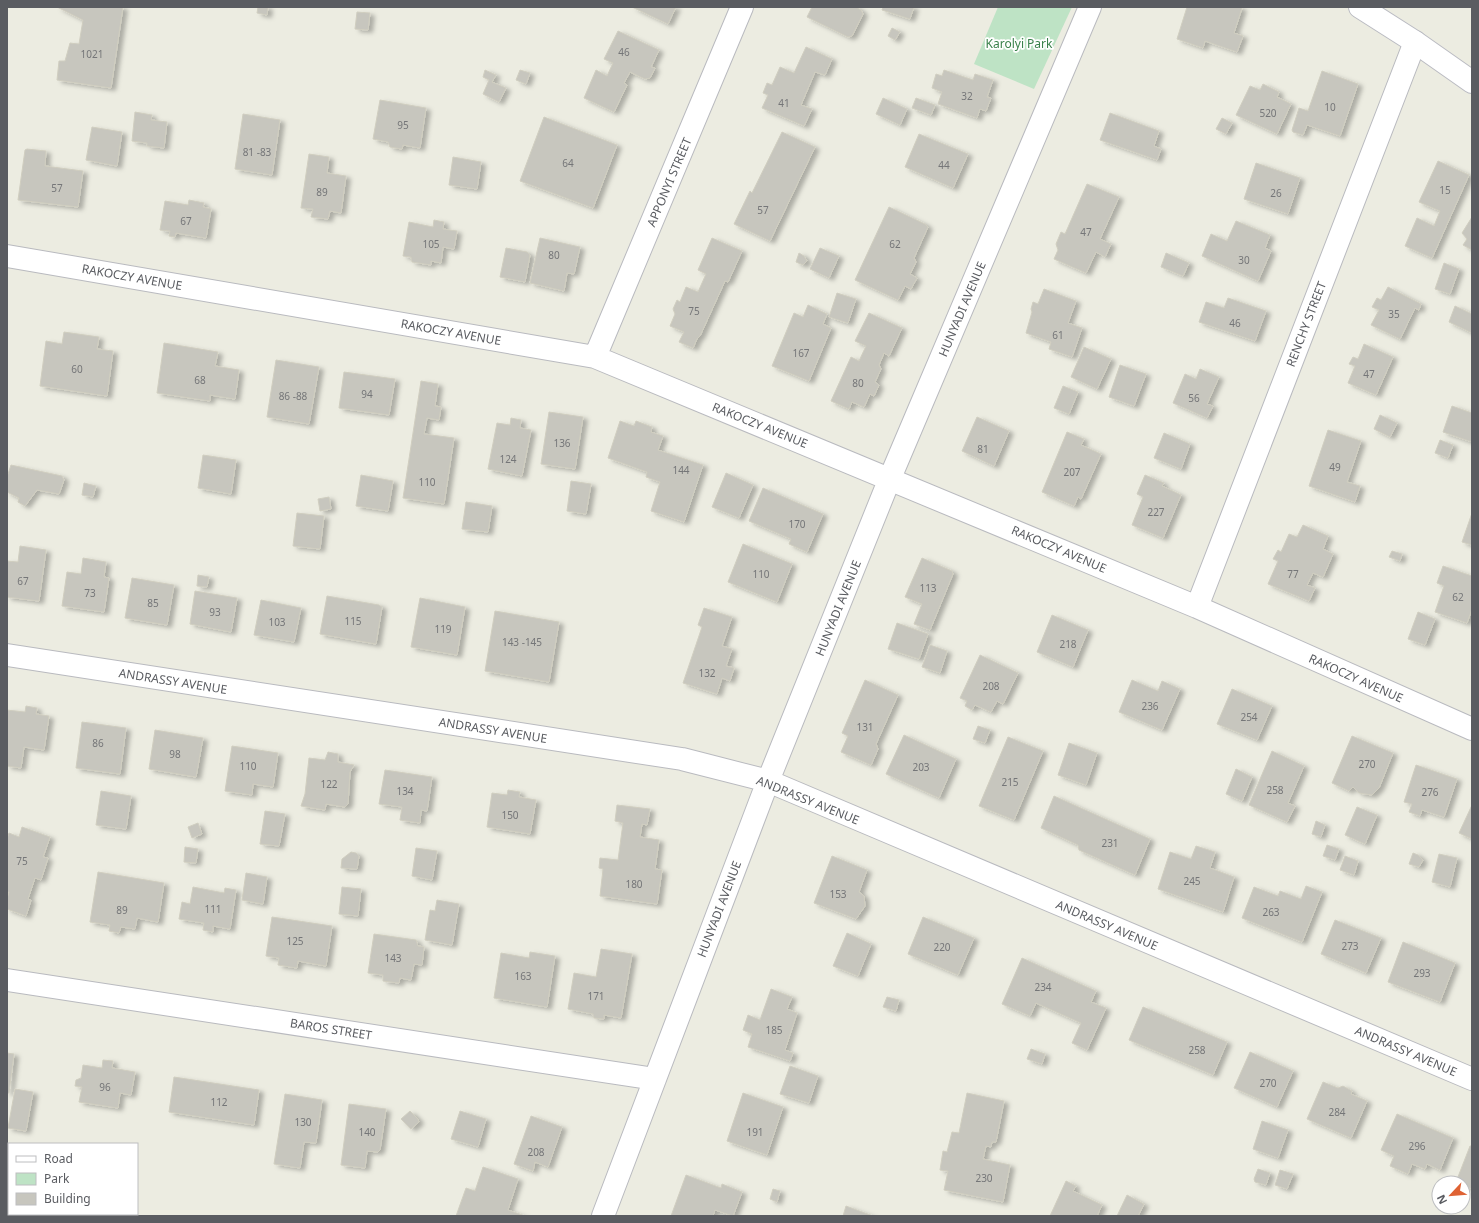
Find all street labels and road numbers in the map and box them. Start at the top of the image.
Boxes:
street label: APPONYI STREET [643,134,696,229]
street label: HUNYADI AVENUE [934,259,990,359]
street label: RAKOCZY AVENUE [80,260,184,294]
street label: RENCHY STREET [1282,278,1330,369]
street label: RAKOCZY AVENUE [399,315,503,349]
street label: RAKOCZY AVENUE [710,398,810,452]
street label: RAKOCZY AVENUE [1009,521,1109,577]
street label: HUNYADI AVENUE [811,557,865,659]
street label: RAKOCZY AVENUE [1306,650,1406,706]
street label: ANDRASSY AVENUE [118,664,228,698]
street label: ANDRASSY AVENUE [438,713,548,747]
street label: ANDRASSY AVENUE [754,772,862,828]
street label: HUNYADI AVENUE [693,858,745,960]
street label: ANDRASSY AVENUE [1053,896,1161,954]
street label: BAROS STREET [289,1014,374,1044]
street label: ANDRASSY AVENUE [1352,1022,1460,1080]

